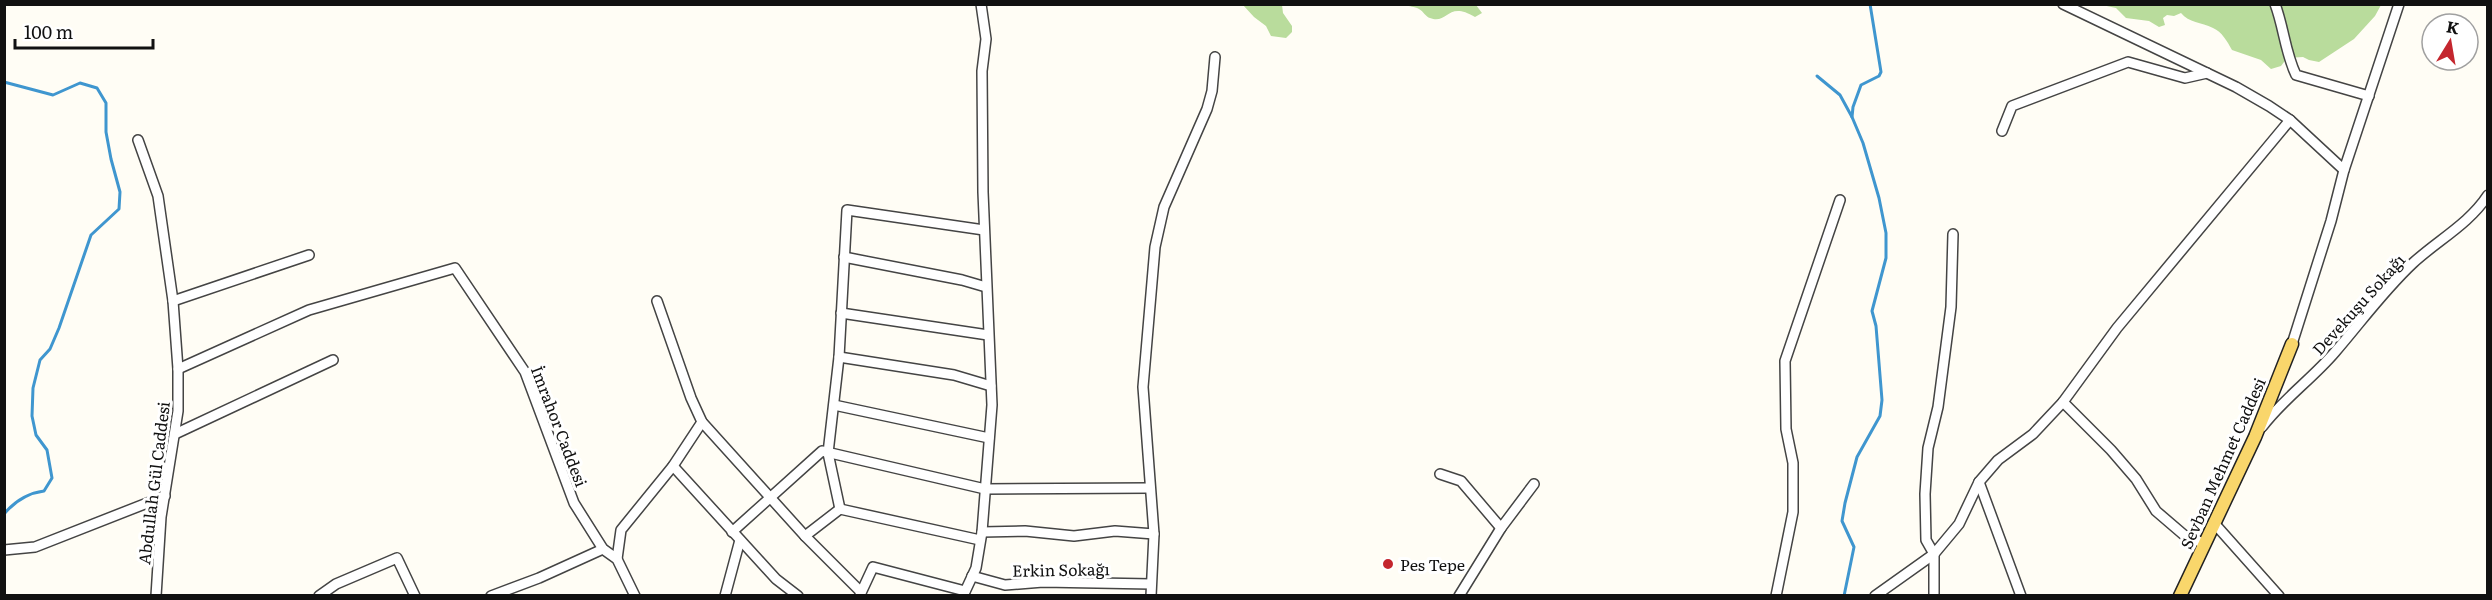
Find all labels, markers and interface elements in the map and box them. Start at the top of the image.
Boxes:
scale bar [15,12,153,50]
north arrow [2420,12,2480,72]
text: K [2445,13,2462,39]
text: 100 m [24,18,73,45]
street label: Devekuşu Sokağı [2306,248,2410,360]
street label: İmrahor Caddesi [526,362,594,490]
street label: Sevban Mehmet Caddesi [2173,373,2271,553]
street label: Abdullah Gül Caddesi [131,400,175,566]
place label: Pes Tepe [1400,552,1465,576]
street label: Erkin Sokağı [1012,556,1110,582]
marker: Pes Tepe [1381,557,1395,571]

